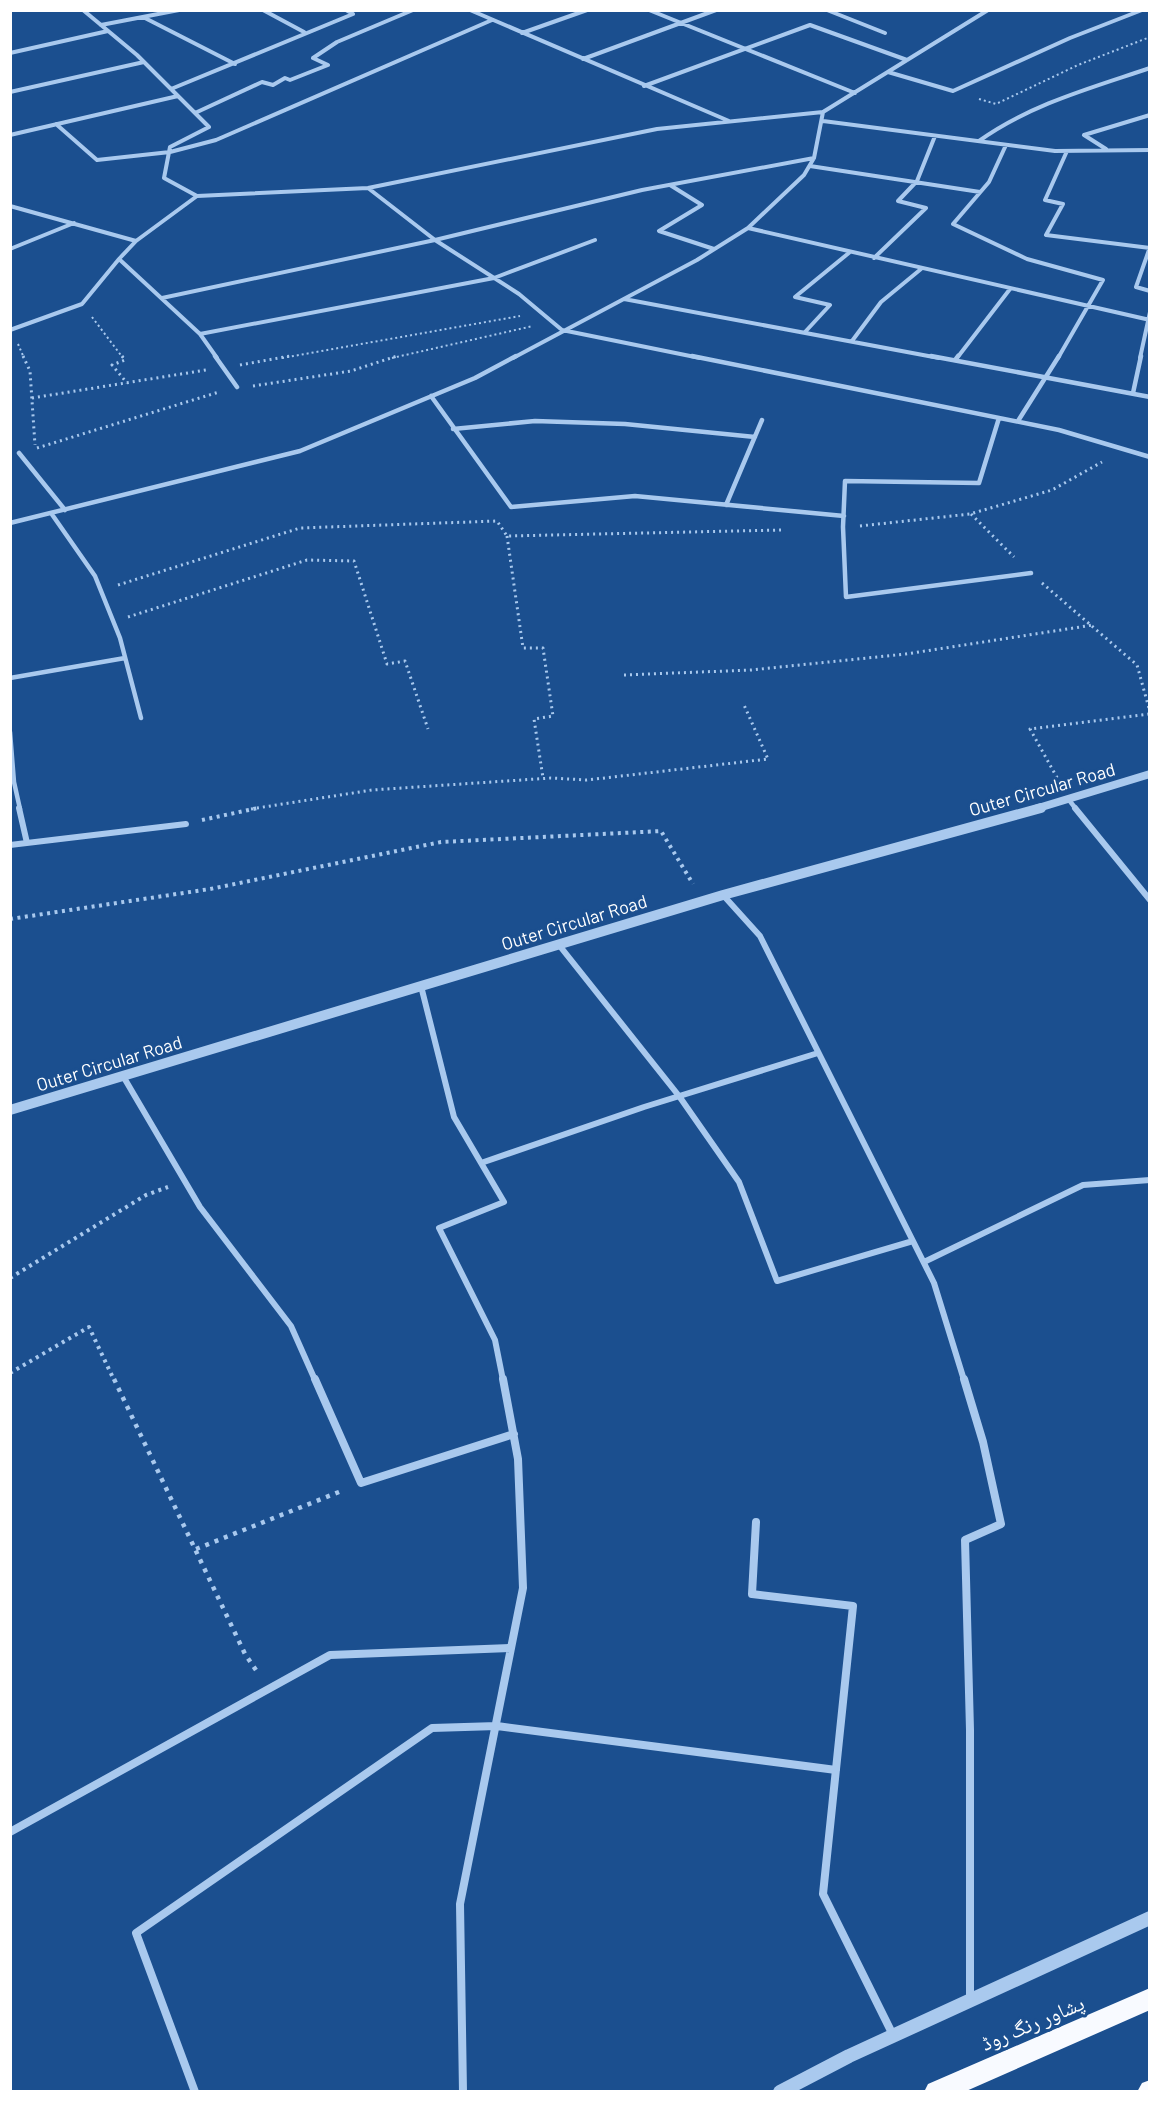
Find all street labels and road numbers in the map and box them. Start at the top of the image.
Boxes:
street label: Outer Circular Road [966,758,1118,820]
street label: Outer Circular Road [499,889,649,955]
street label: Outer Circular Road [34,1030,184,1096]
street label: پشاور رنگ روڈ [977,1989,1088,2056]

